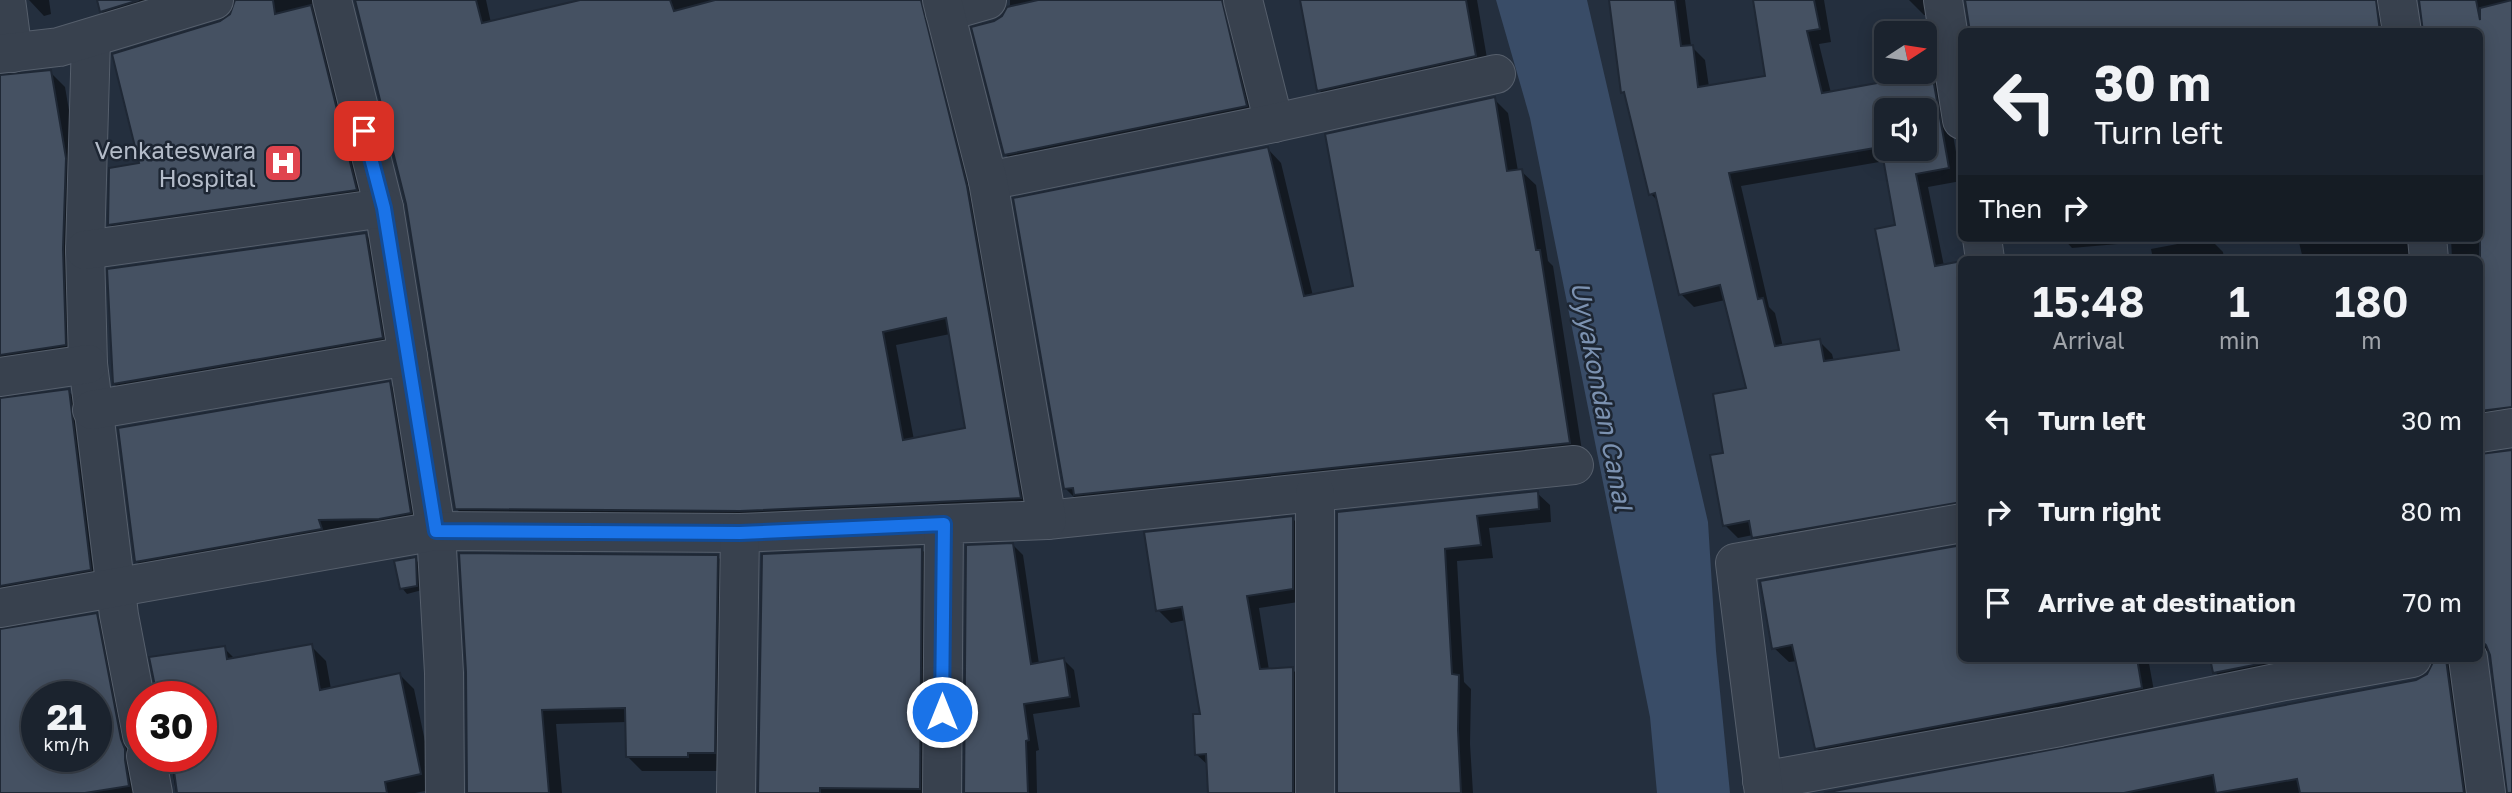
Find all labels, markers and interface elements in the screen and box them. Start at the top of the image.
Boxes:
north arrow [1874,21,1937,84]
map controls [1874,21,1937,161]
text: 30 m [2094,53,2211,112]
icon: left [1979,56,2070,147]
button: sound [1874,98,1937,161]
pin [334,101,394,161]
icon: arrive [345,112,383,150]
text: Turn left [2094,113,2223,151]
place label: Venkateswara Hospital [95,135,256,192]
hospital icon: Venkateswara Hospital [262,142,304,184]
icon: right [2056,189,2094,227]
text: Then [1979,193,2042,224]
text: 15:48 [2032,276,2145,326]
text: 1 [2229,276,2250,326]
text: 180 [2334,276,2409,326]
water label: Uyyakondan Canal [1565,279,1640,515]
text: Arrival [2052,326,2125,354]
text: min [2219,326,2260,354]
text: m [2361,326,2382,354]
icon: left [1979,402,2017,440]
text: Turn left [2038,405,2146,436]
text: 30 m [2401,405,2462,436]
icon: right [1979,493,2017,531]
text: Turn right [2038,496,2161,527]
text: 80 m [2401,496,2462,527]
icon: arrive [1979,584,2017,622]
text: Arrive at destination [2038,587,2296,618]
text: 70 m [2403,587,2462,618]
position arrow [905,675,979,749]
speed limit sign: 30 [126,681,217,772]
text: 21 [47,696,86,738]
text: km/h [44,733,89,755]

